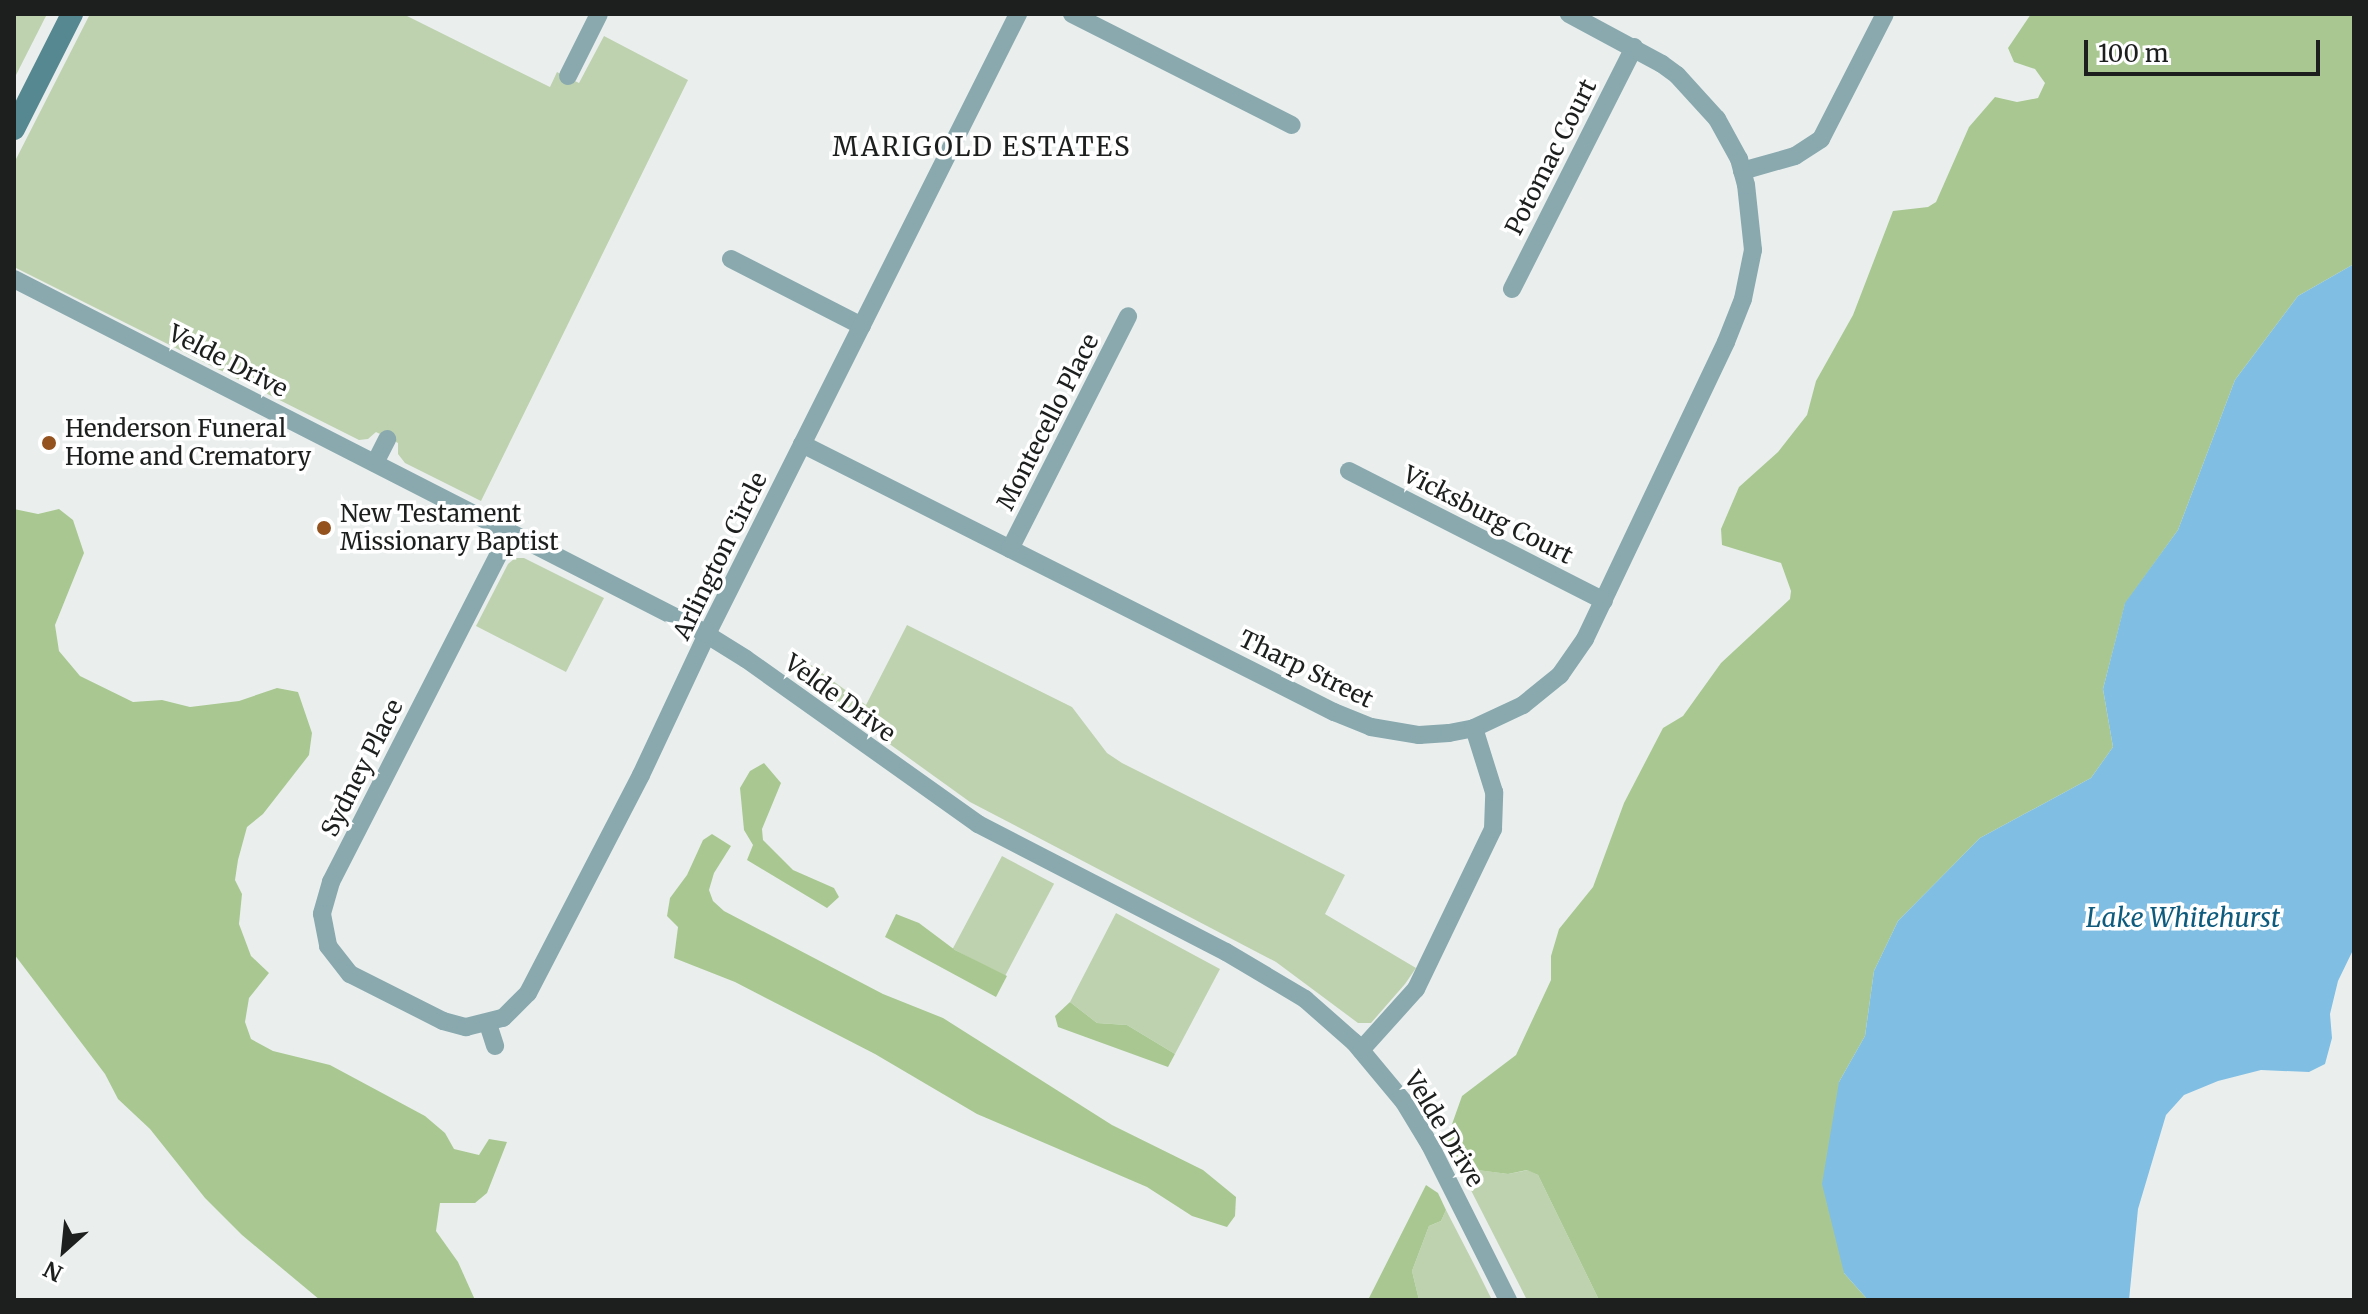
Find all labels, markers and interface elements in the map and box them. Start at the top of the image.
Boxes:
scale bar [2088,24,2324,74]
text: 100 m [2098,38,2168,69]
street label: Potomac Court [1499,74,1603,240]
district label: MARIGOLD ESTATES [832,131,1132,163]
street label: Velde Drive [164,319,292,403]
street label: Montecello Place [991,329,1105,515]
place label: Henderson Funeral Home and Crematory [65,415,311,471]
marker: Henderson Funeral Home and Crematory [40,434,58,452]
street label: Vicksburg Court [1398,460,1578,570]
street label: Arlington Circle [667,468,773,644]
place label: New Testament Missionary Baptist [340,500,559,556]
marker: New Testament Missionary Baptist [315,519,333,537]
street label: Tharp Street [1234,624,1378,714]
street label: Velde Drive [779,648,901,748]
street label: Sydney Place [315,695,409,841]
water label: Lake Whitehurst [2086,902,2280,934]
street label: Velde Drive [1398,1066,1490,1192]
north arrow [24,1210,104,1290]
text: N [39,1255,67,1288]

